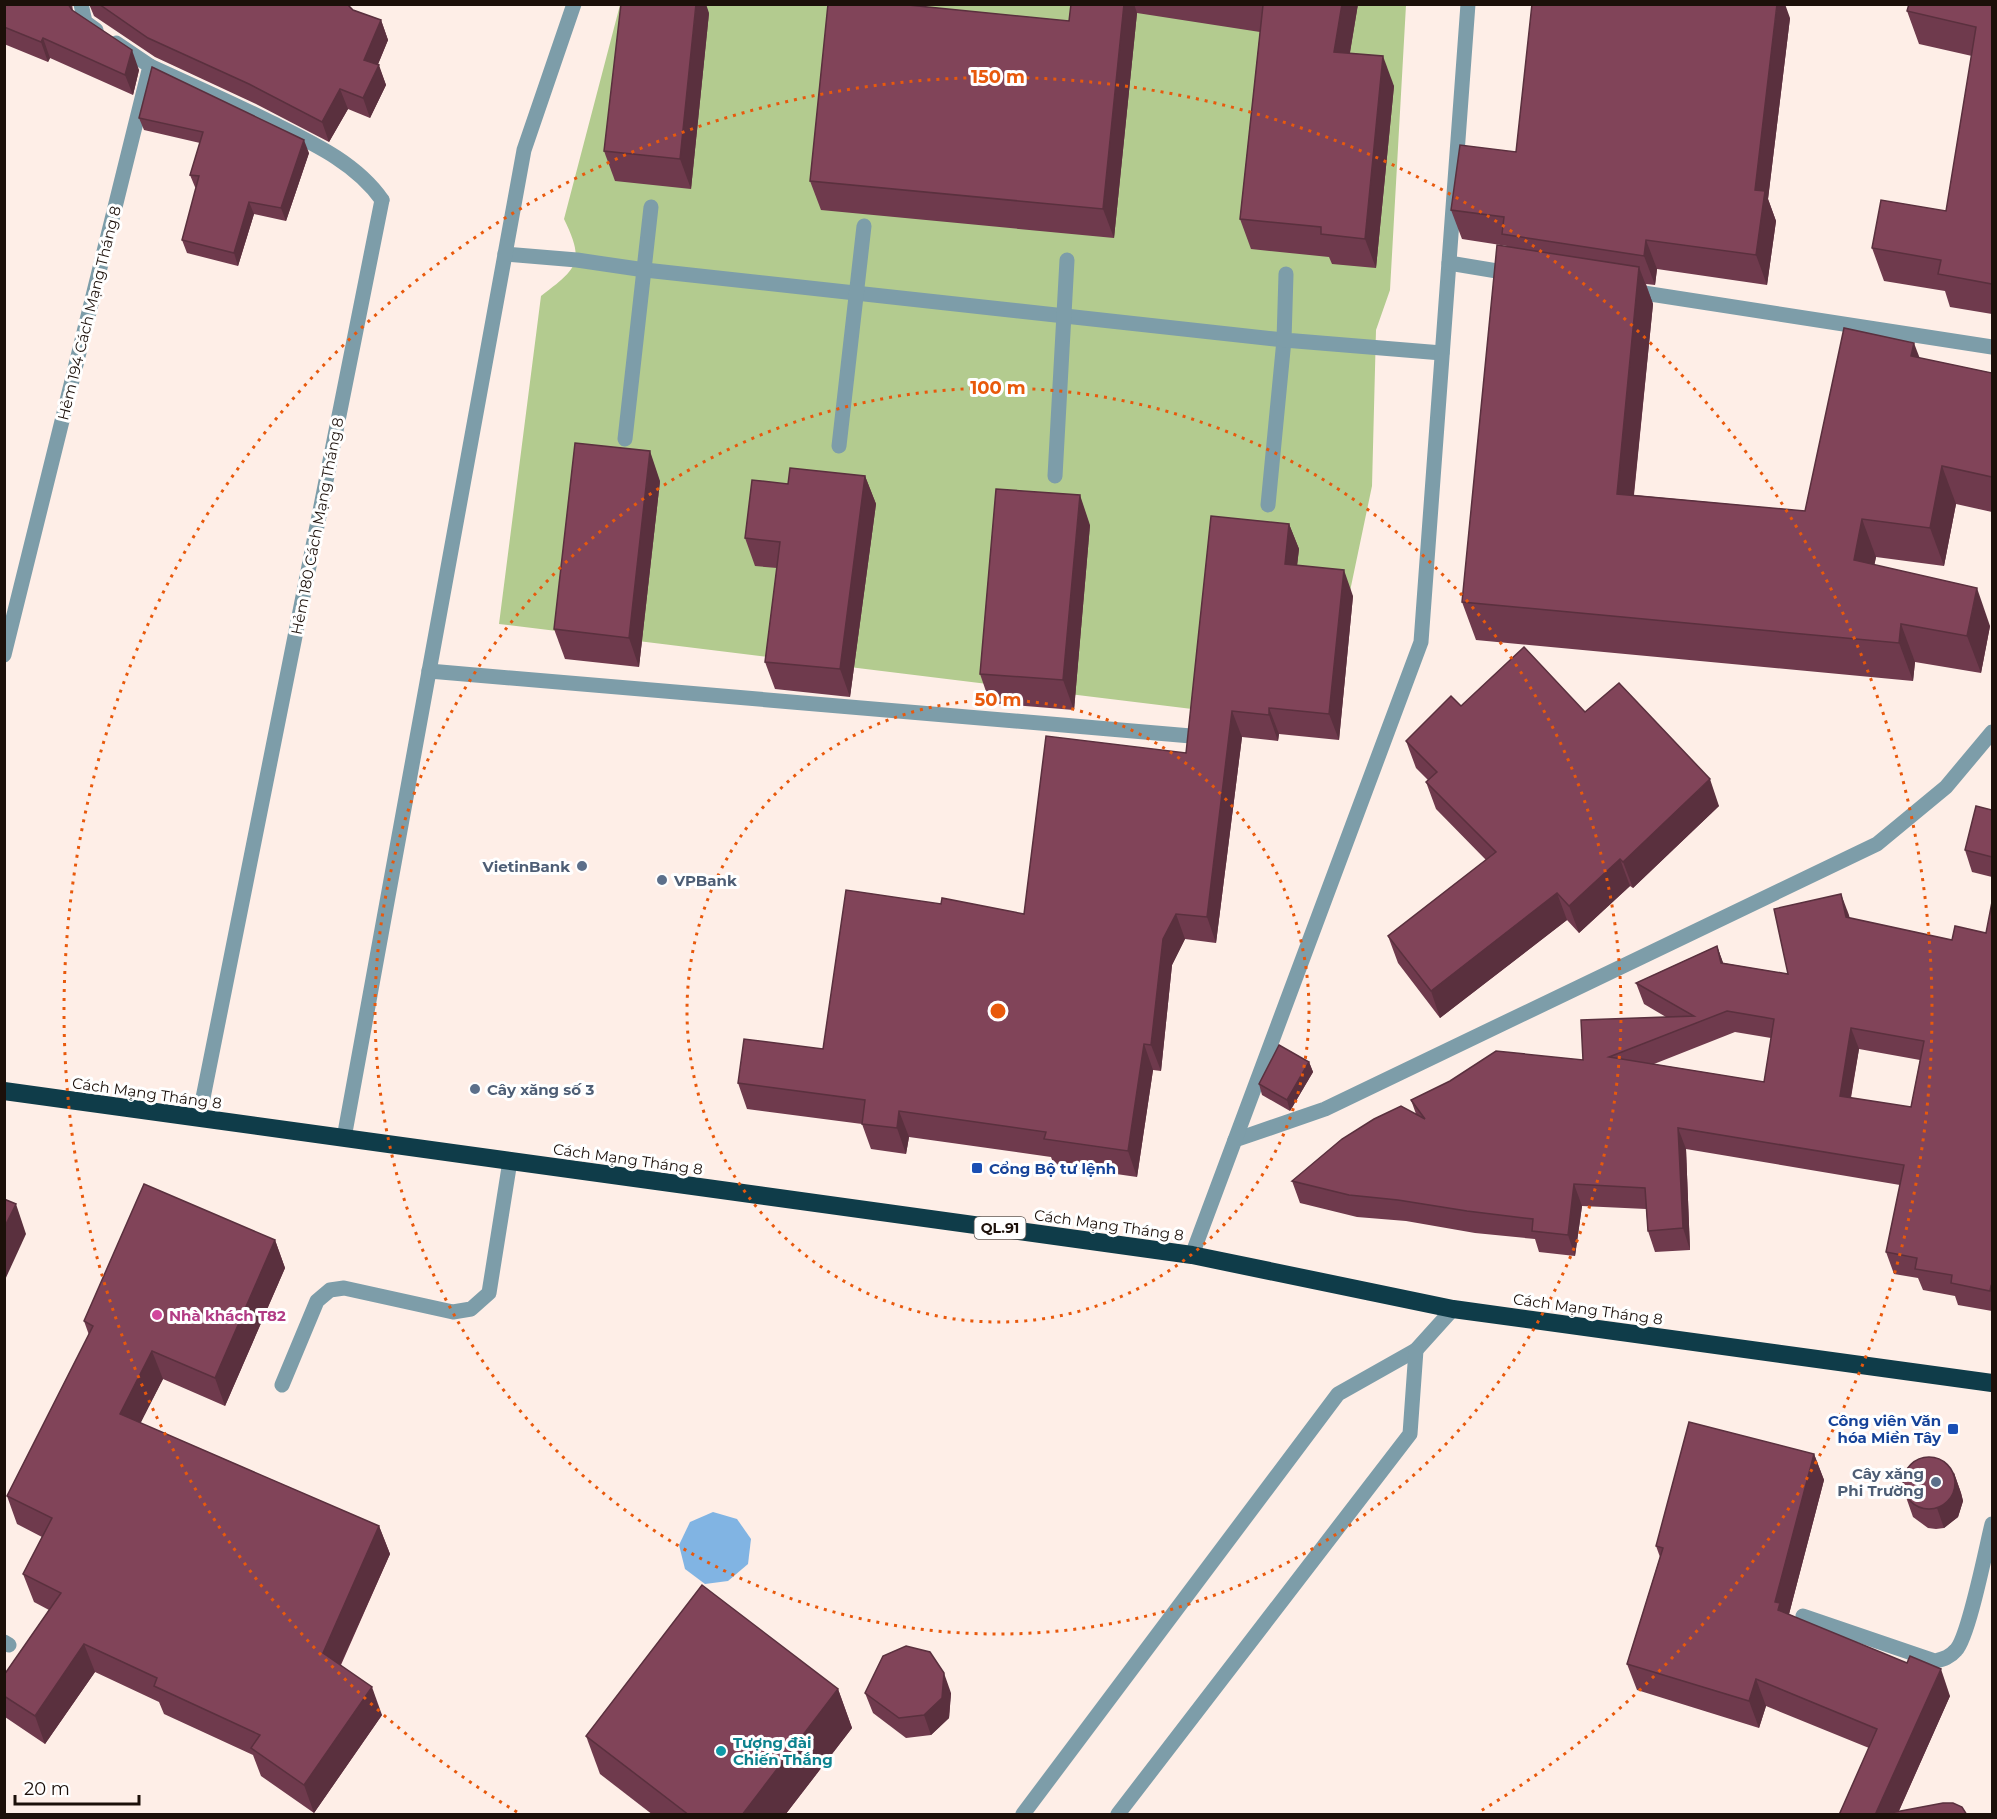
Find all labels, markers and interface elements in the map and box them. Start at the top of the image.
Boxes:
text: 150 m [971,66,1025,88]
street label: Hẻm 194 Cách Mạng Tháng 8 [53,204,125,422]
text: 100 m [970,377,1026,399]
street label: Hẻm 180 Cách Mạng Tháng 8 [287,416,347,636]
text: 50 m [975,689,1021,711]
place label: VietinBank [482,857,570,876]
marker: VietinBank [575,859,589,873]
place label: VPBank [673,871,737,890]
marker: VPBank [655,873,669,887]
centre of rings [988,1001,1008,1021]
street label: Cách Mạng Tháng 8 [71,1073,223,1113]
place label: Cây xăng số 3 [487,1080,594,1099]
marker: Cây xăng số 3 [468,1082,482,1096]
street label: Cách Mạng Tháng 8 [552,1139,704,1179]
place label: Cổng Bộ tư lệnh [989,1159,1116,1178]
marker: Cổng Bộ tư lệnh [970,1161,984,1175]
street label: Cách Mạng Tháng 8 [1033,1205,1185,1245]
road number: QL.91 [974,1217,1026,1239]
street label: Cách Mạng Tháng 8 [1512,1289,1664,1329]
place label: Nhà khách T82 [169,1306,286,1325]
marker: Nhà khách T82 [150,1308,164,1322]
place label: Công viên Văn hóa Miền Tây [1828,1411,1942,1447]
marker: Công viên Văn hóa Miền Tây [1946,1422,1960,1436]
place label: Cây xăng Phi Trường [1837,1464,1924,1500]
marker: Cây xăng Phi Trường [1929,1475,1943,1489]
place label: Tượng đài Chiến Thắng [733,1733,833,1769]
marker: Tượng đài Chiến Thắng [714,1744,728,1758]
scale bar [15,1768,140,1806]
text: 20 m [24,1778,70,1800]

